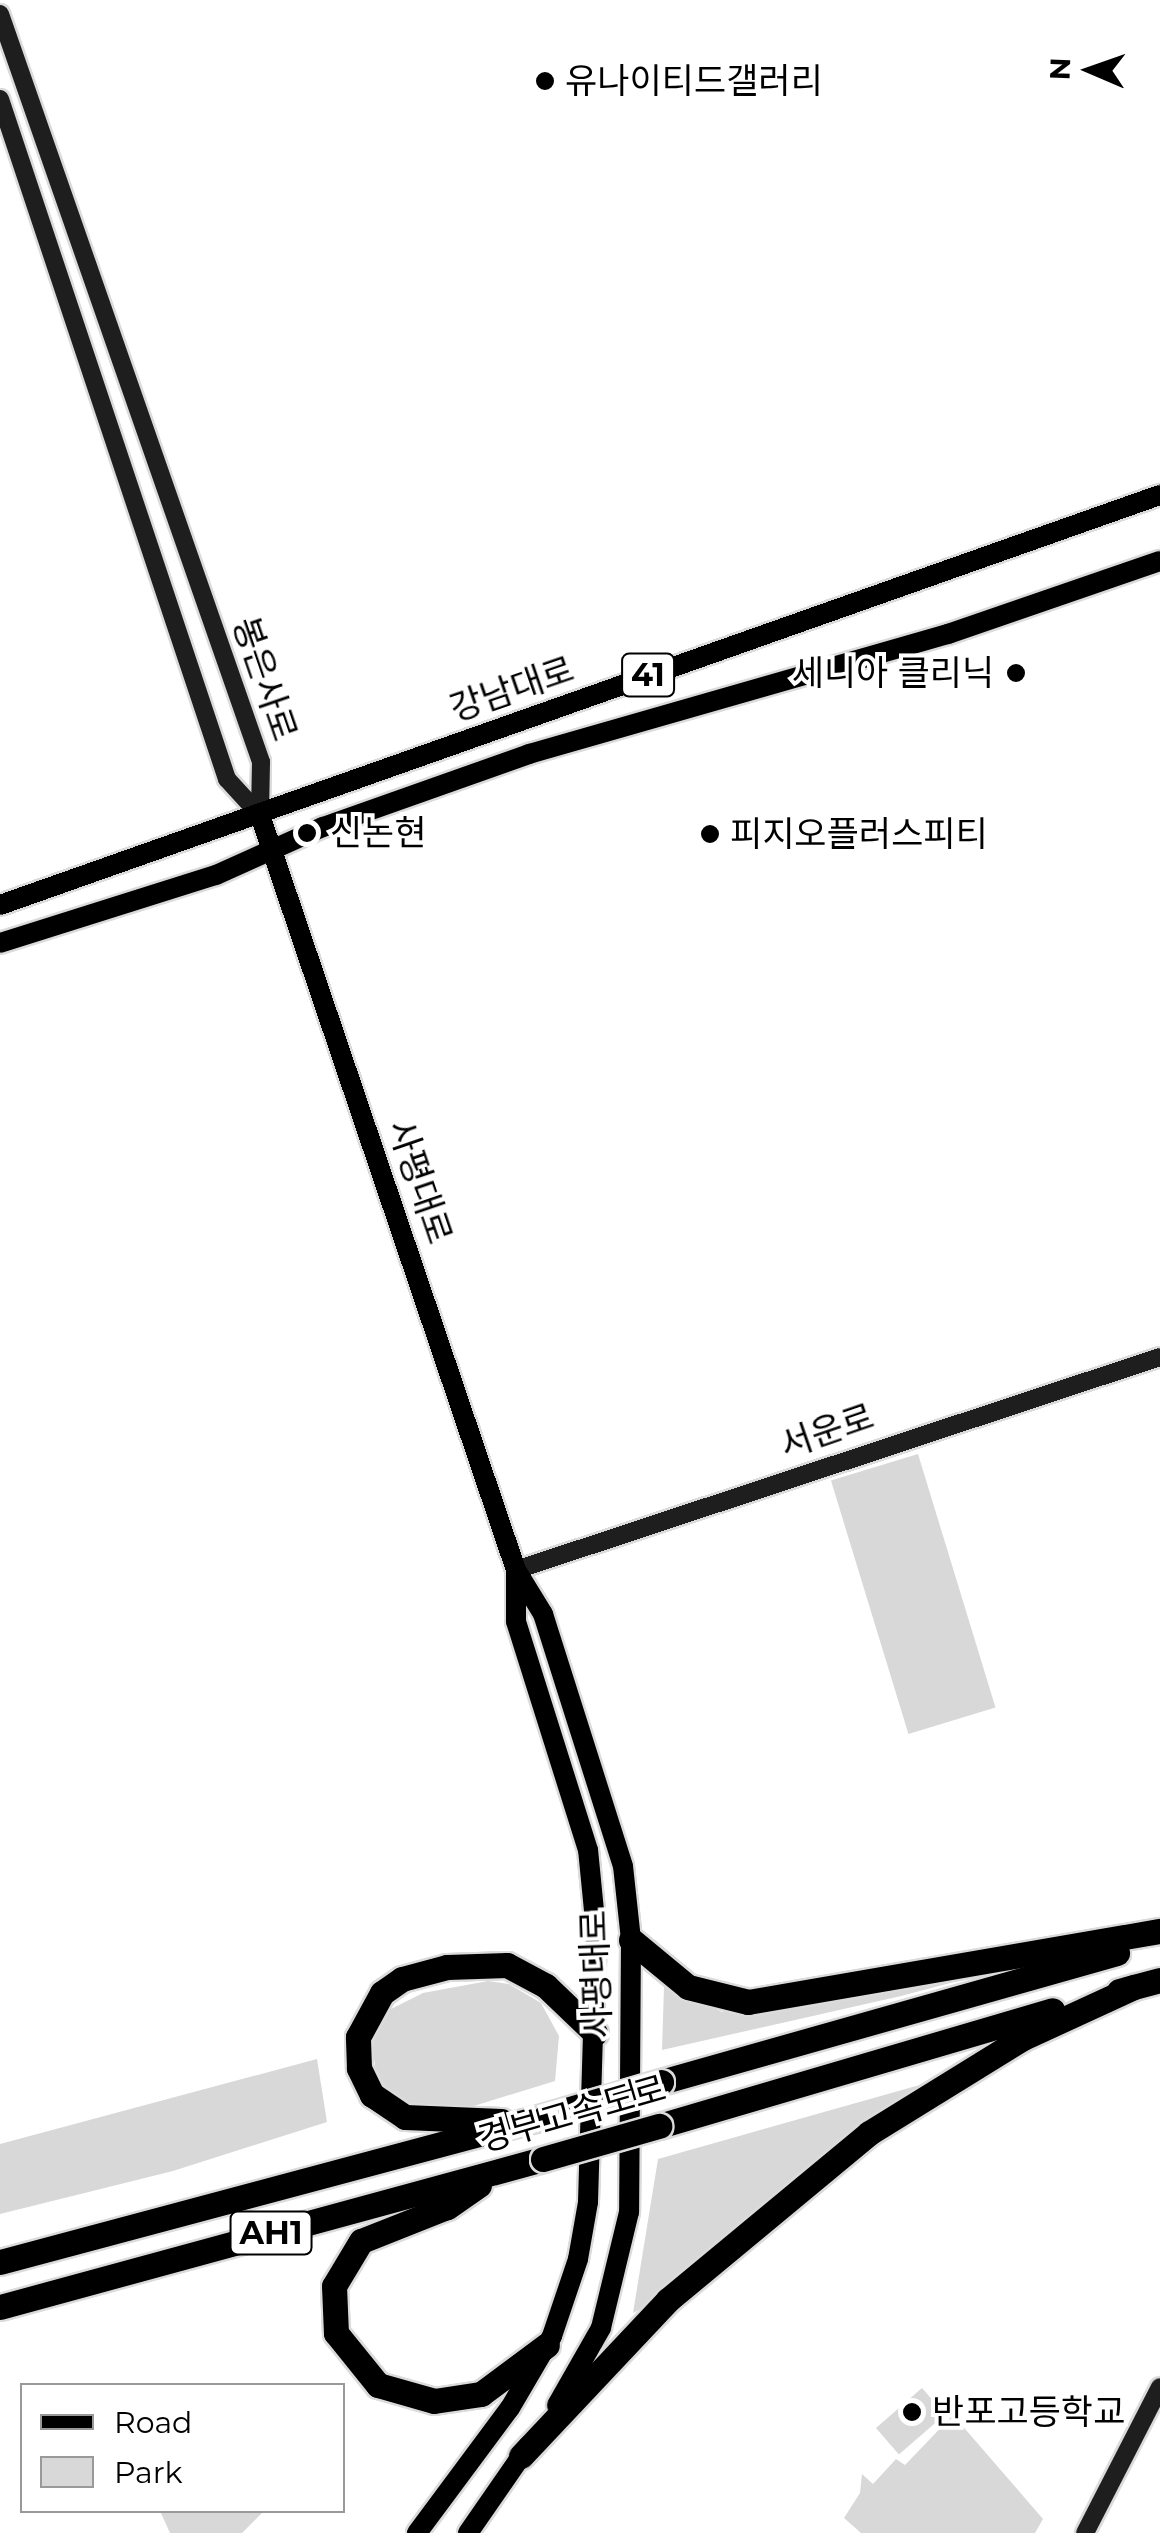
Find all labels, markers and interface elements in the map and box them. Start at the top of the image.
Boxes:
north arrow [1040,20,1140,120]
text: N [1043,57,1077,81]
place label: 유나이티드갤러리 [565,60,823,102]
marker: 유나이티드갤러리 [534,70,556,92]
street label: 봉은사로 [224,611,306,747]
street label: 강남대로 [444,648,580,730]
road number: 41 [620,648,676,702]
place label: 세니아 클리닉 [792,652,994,694]
marker: 세니아 클리닉 [1003,660,1029,686]
place label: 신논현 [330,812,427,854]
place label: 피지오플러스피티 [730,813,988,855]
marker: 신논현 [294,820,320,846]
marker: 피지오플러스피티 [699,823,721,845]
street label: 사평대로 [379,1114,461,1250]
street label: 서운로 [774,1395,880,1467]
street label: 사평대로 [573,1909,619,2039]
street label: 경부고속도로 [473,2067,671,2161]
road number: AH1 [228,2206,314,2260]
legend [20,2383,345,2513]
place label: 반포고등학교 [932,2391,1125,2433]
marker: 반포고등학교 [901,2401,923,2423]
text: Road [114,2404,192,2441]
text: Park [114,2454,183,2491]

